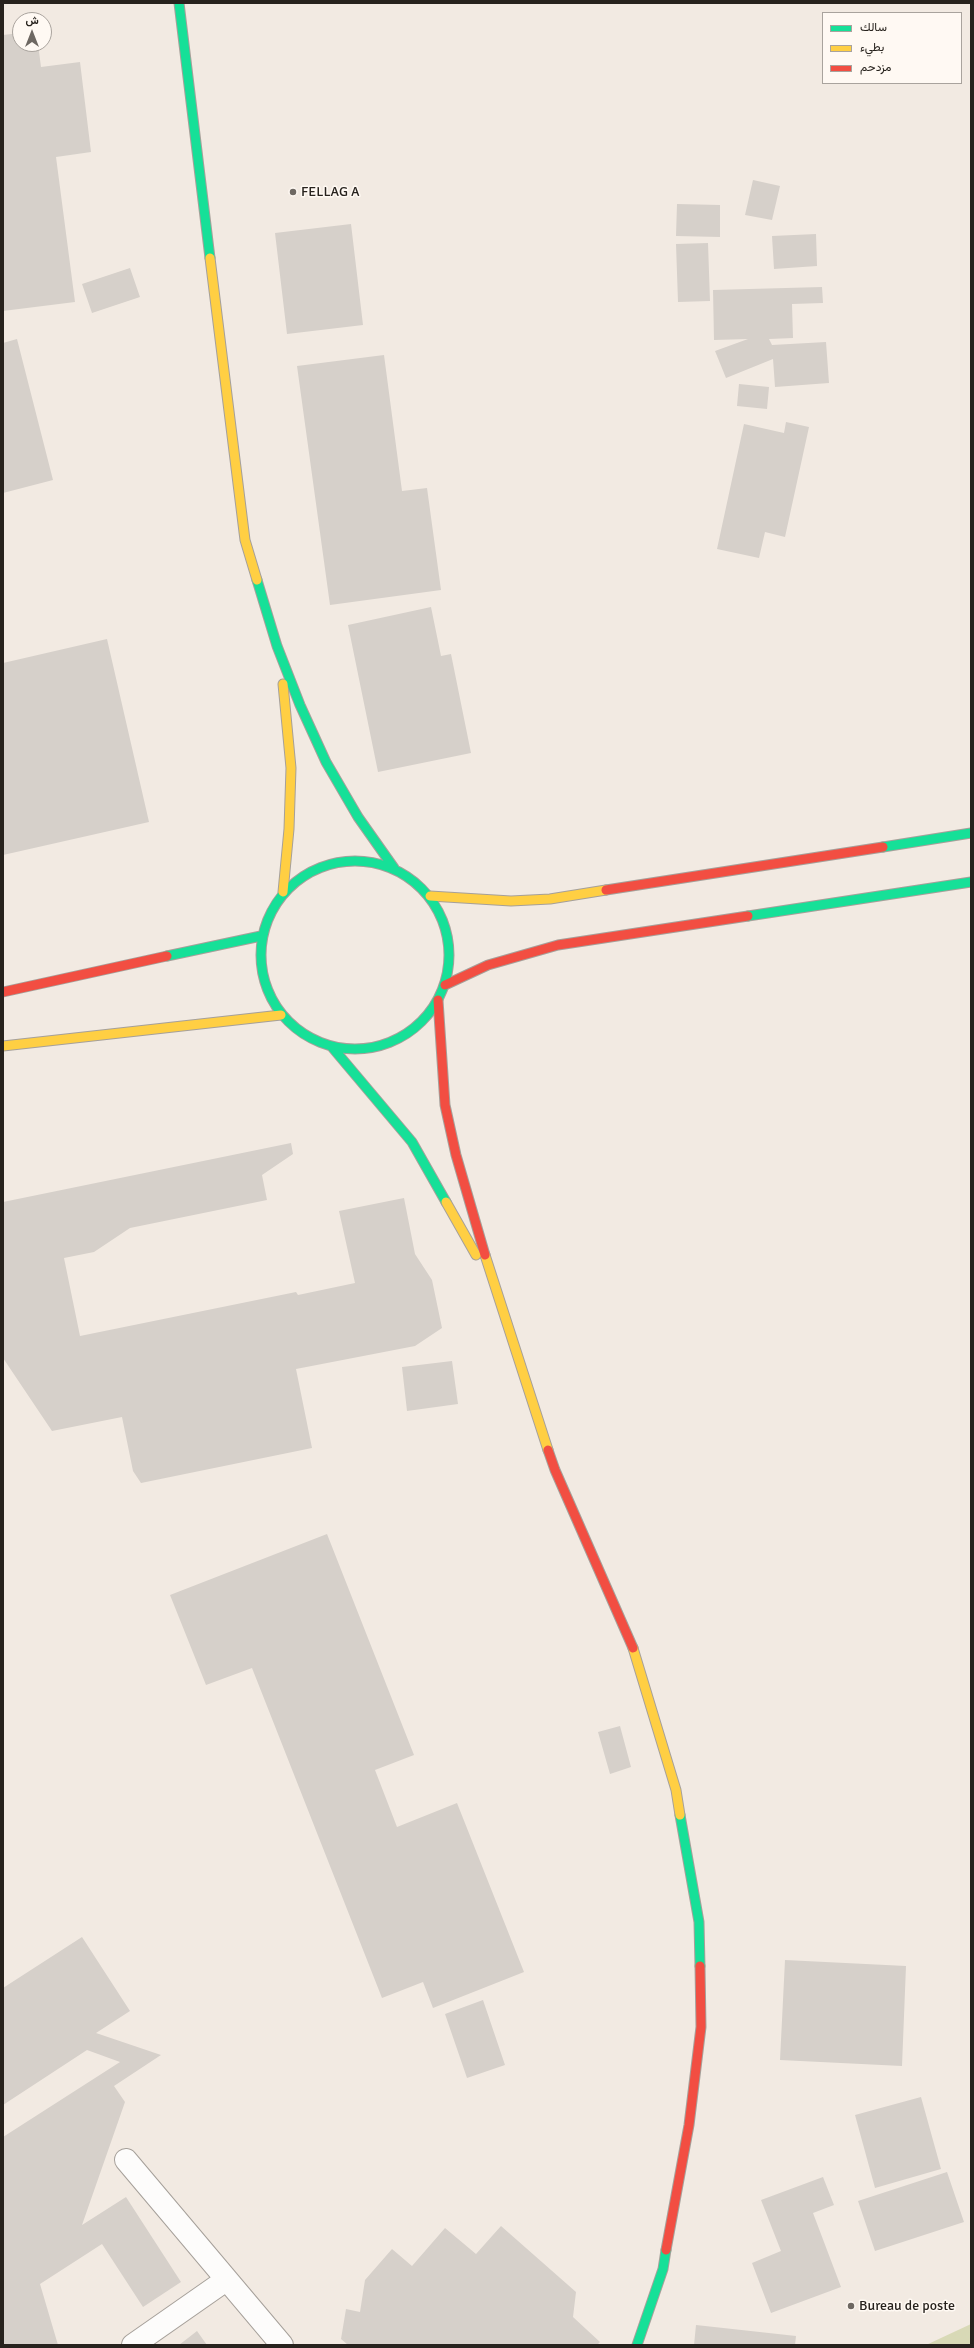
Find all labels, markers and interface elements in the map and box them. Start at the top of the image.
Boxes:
north arrow [12,12,52,52]
legend [822,12,962,84]
text: ش [25,14,39,27]
text: سالك [860,20,887,35]
text: بطيء [860,40,884,55]
text: مزدحم [860,60,891,75]
place label: FELLAG A [301,184,360,200]
marker: FELLAG A [288,187,298,197]
place label: Bureau de poste [859,2298,955,2314]
marker: Bureau de poste [846,2301,856,2311]

